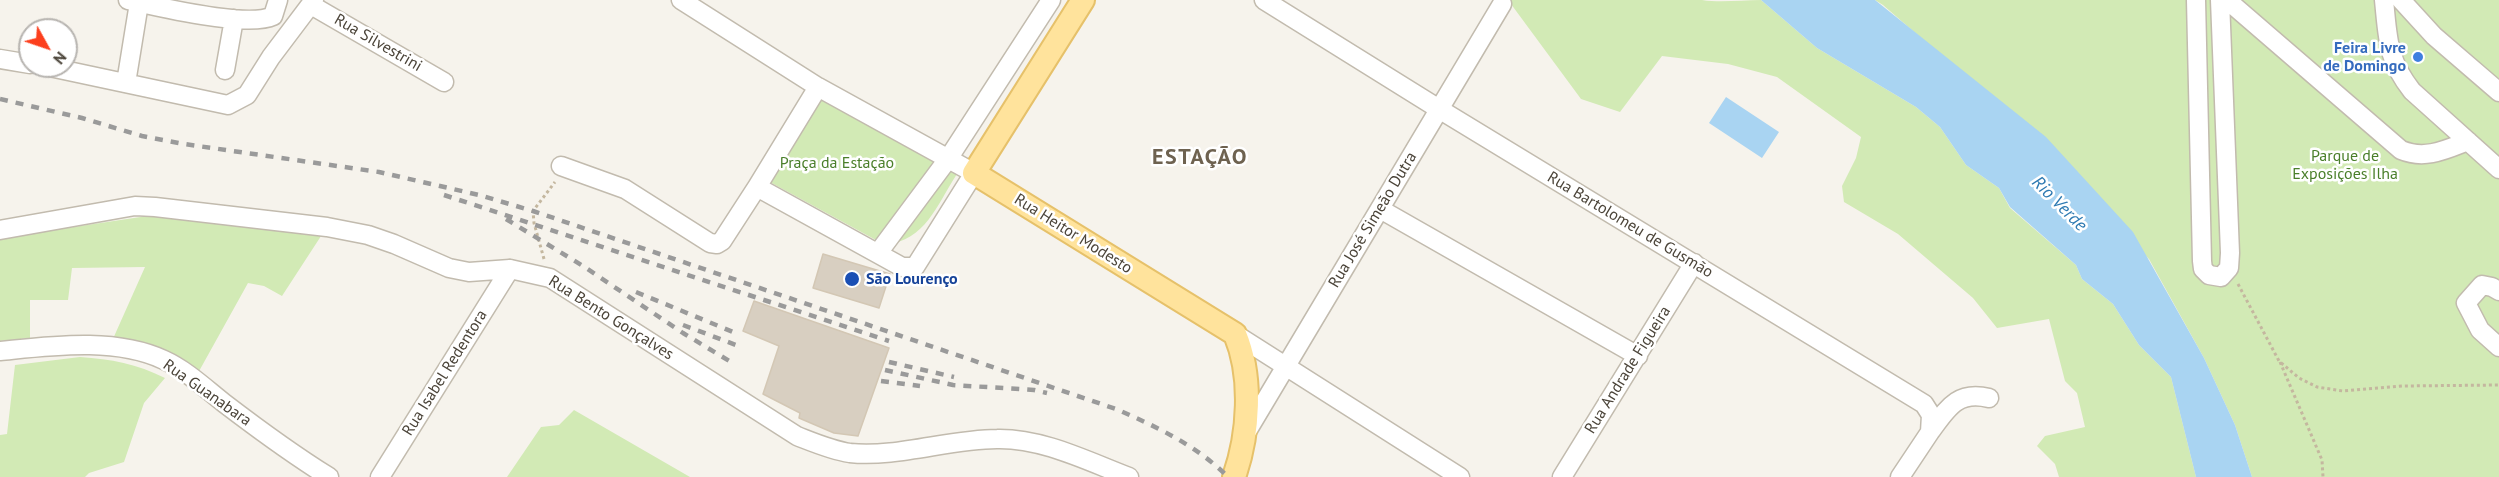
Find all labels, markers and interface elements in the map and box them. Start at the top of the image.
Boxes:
street label: Rua Silvestrini [331,10,425,76]
north arrow [18,18,78,78]
place label: Feira Livre de Domingo [2323,38,2406,76]
text: N [49,48,71,69]
marker: Feira Livre de Domingo [2411,50,2425,64]
district label: ESTAÇÃO [1152,145,1248,171]
park label: Parque de Exposições Ilha [2292,146,2398,184]
street label: Rua José Simeão Dutra [1325,149,1421,291]
park label: Praça da Estação [780,153,894,173]
street label: Rua Bartolomeu de Gusmão [1544,168,1716,282]
water label: Rio Verde [2027,172,2091,236]
street label: Rua Heitor Modesto [1010,190,1136,278]
place label: São Lourenço [866,269,958,289]
marker: São Lourenço [843,270,861,288]
street label: Rua Bento Gonçalves [545,272,677,364]
street label: Rua Andrade Figueira [1581,303,1675,437]
street label: Rua Isabel Redentora [398,307,492,439]
street label: Rua Guanabara [159,356,255,430]

